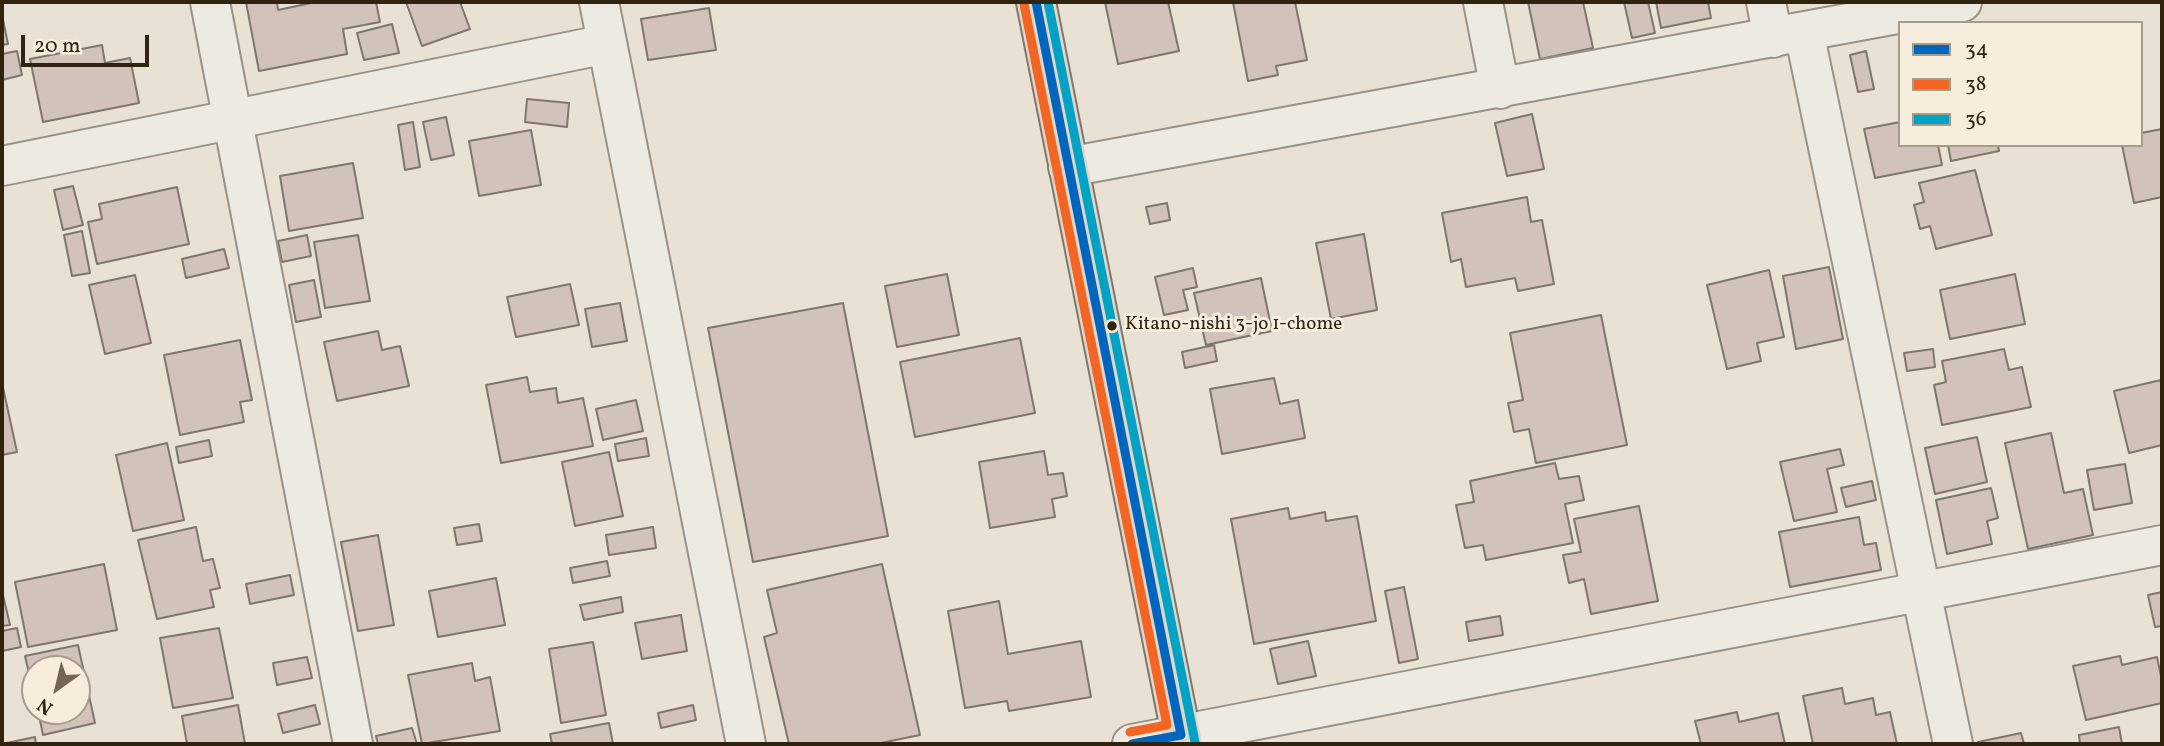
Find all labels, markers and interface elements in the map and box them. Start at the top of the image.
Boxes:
scale bar [24,21,152,65]
legend [1898,21,2143,147]
text: 20 m [34,32,80,61]
text: 34 [1965,35,1988,64]
text: 38 [1965,70,1986,99]
text: 36 [1965,105,1986,134]
place label: Kitano-nishi 3-jo 1-chome [1125,315,1342,337]
marker: Kitano-nishi 3-jo 1-chome [1105,319,1119,333]
north arrow [21,655,91,725]
text: N [32,691,58,720]

